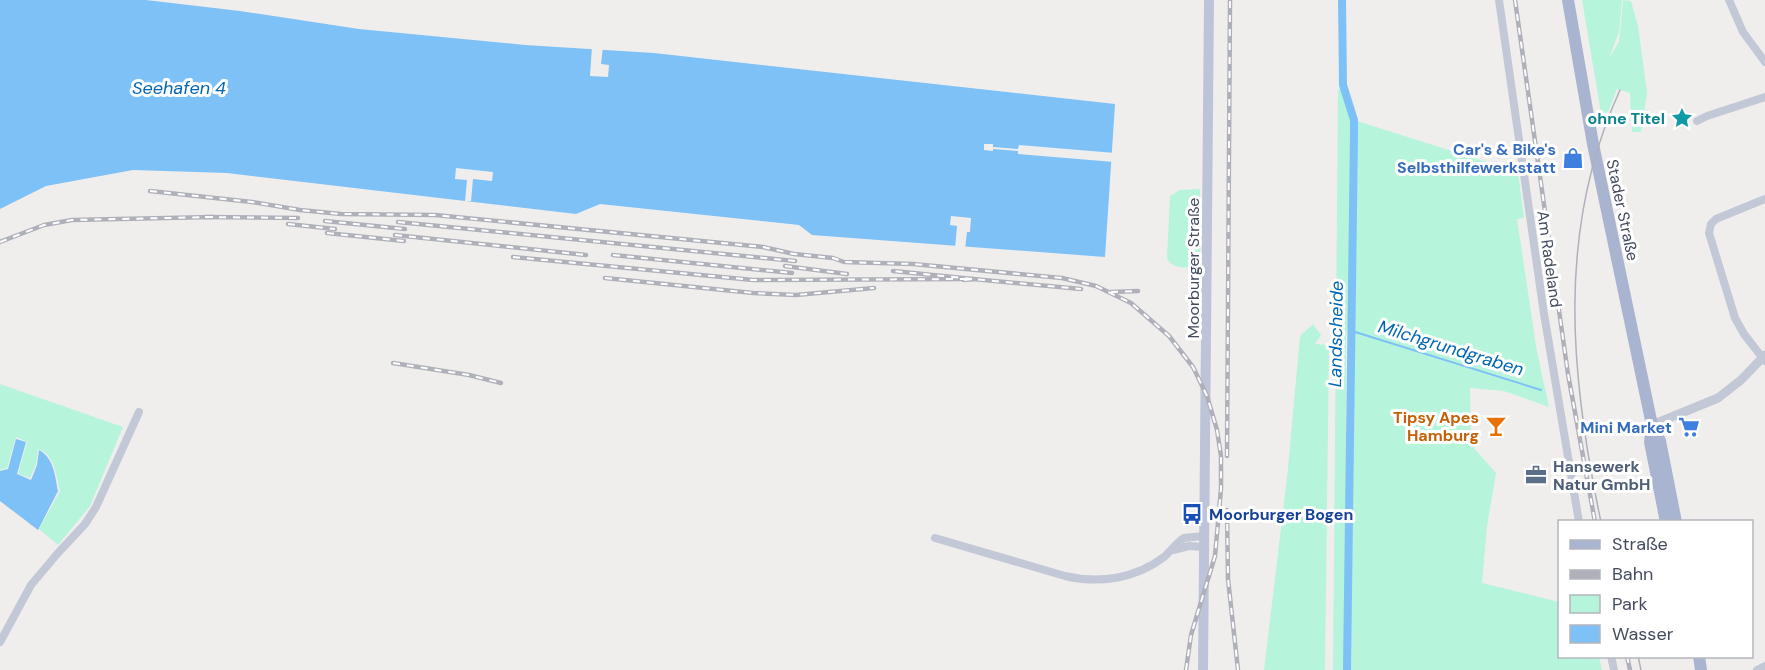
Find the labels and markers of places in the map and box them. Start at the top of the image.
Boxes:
place icon: ohne Titel [1670,106,1694,130]
place label: ohne Titel [1588,108,1665,129]
place label: Car's & Bike's Selbsthilfewerkstatt [1397,139,1556,178]
shop icon: Car's & Bike's Selbsthilfewerkstatt [1561,146,1585,170]
place label: Tipsy Apes Hamburg [1393,407,1479,446]
bar icon: Tipsy Apes Hamburg [1484,414,1508,438]
supermarket icon: Mini Market [1677,415,1701,439]
place label: Mini Market [1580,417,1672,438]
place label: Hansewerk Natur GmbH [1553,456,1650,495]
office icon: Hansewerk Natur GmbH [1524,463,1548,487]
bus stop icon: Moorburger Bogen [1180,502,1204,526]
place label: Moorburger Bogen [1209,504,1353,525]

